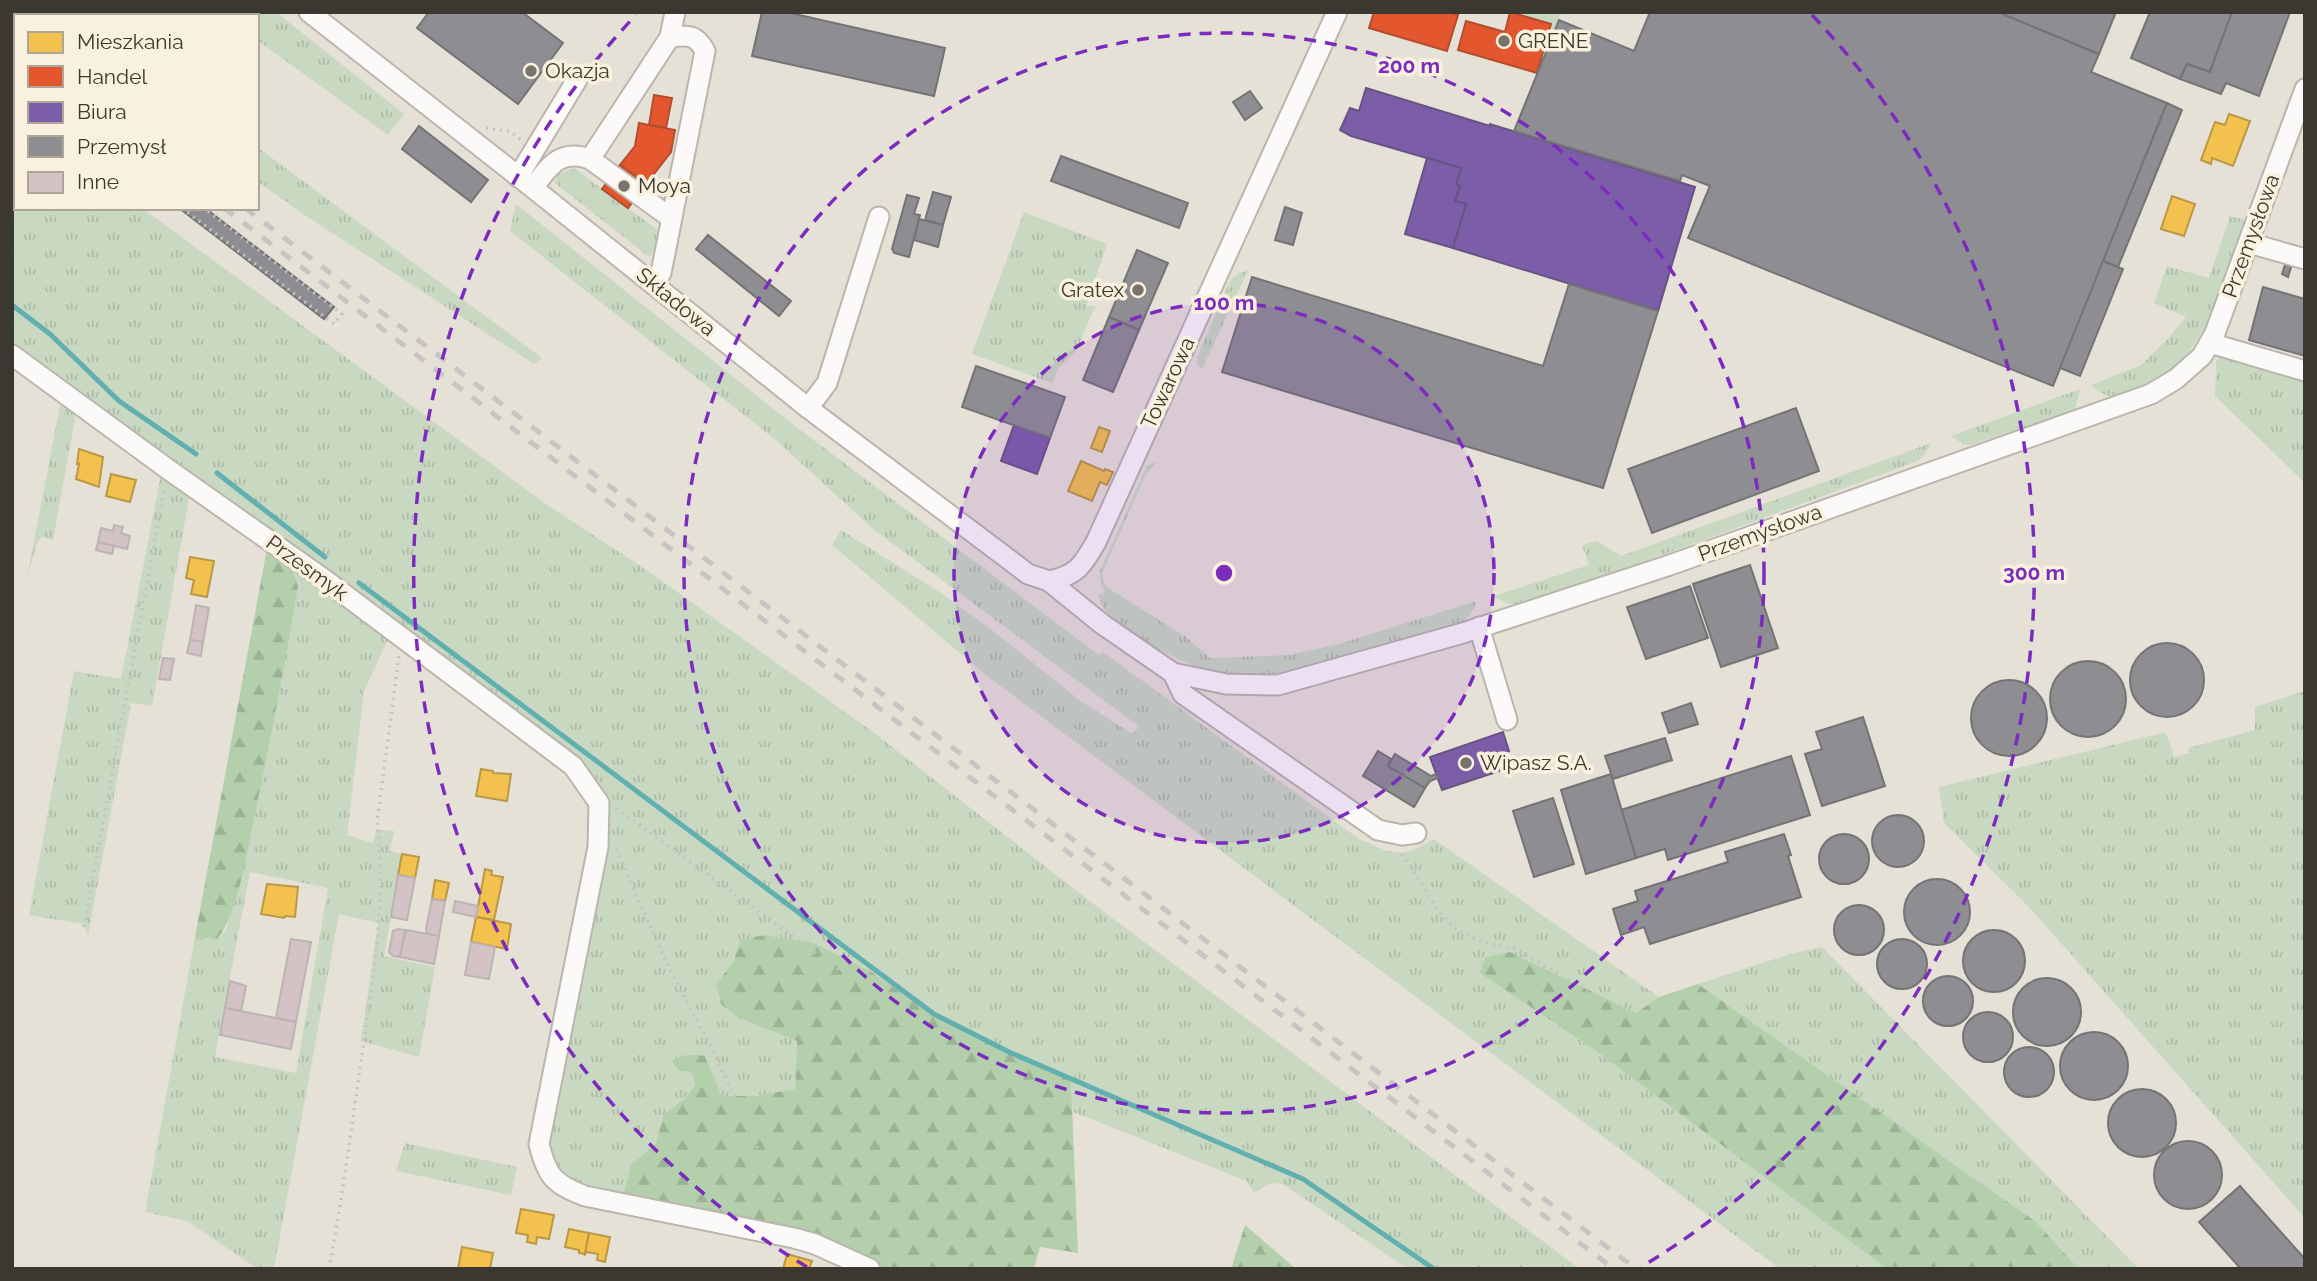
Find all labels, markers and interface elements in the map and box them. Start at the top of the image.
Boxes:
legend [14,14,259,210]
place label: GRENE [1518,28,1589,53]
text: Mieszkania [77,29,184,54]
marker: GRENE [1496,33,1512,49]
text: 200 m [1378,53,1440,78]
place label: Okazja [545,58,610,83]
marker: Okazja [523,63,539,79]
text: Handel [77,64,147,89]
text: Biura [77,99,127,124]
text: Przemysł [77,134,167,159]
text: Inne [77,169,119,194]
street label: Przemysłowa [2217,171,2284,301]
place label: Moya [638,173,691,198]
marker: Moya [616,178,632,194]
street label: Składowa [632,262,721,341]
place label: Gratex [1061,277,1124,302]
marker: Gratex [1130,282,1146,298]
text: 100 m [1194,290,1254,315]
street label: Towarowa [1135,333,1200,433]
street label: Przemysłowa [1695,499,1825,566]
street label: Przesmyk [262,530,353,606]
text: 300 m [2003,560,2065,585]
centre of rings [1212,561,1236,585]
place label: Wipasz S.A. [1480,750,1592,775]
marker: Wipasz S.A. [1458,755,1474,771]

